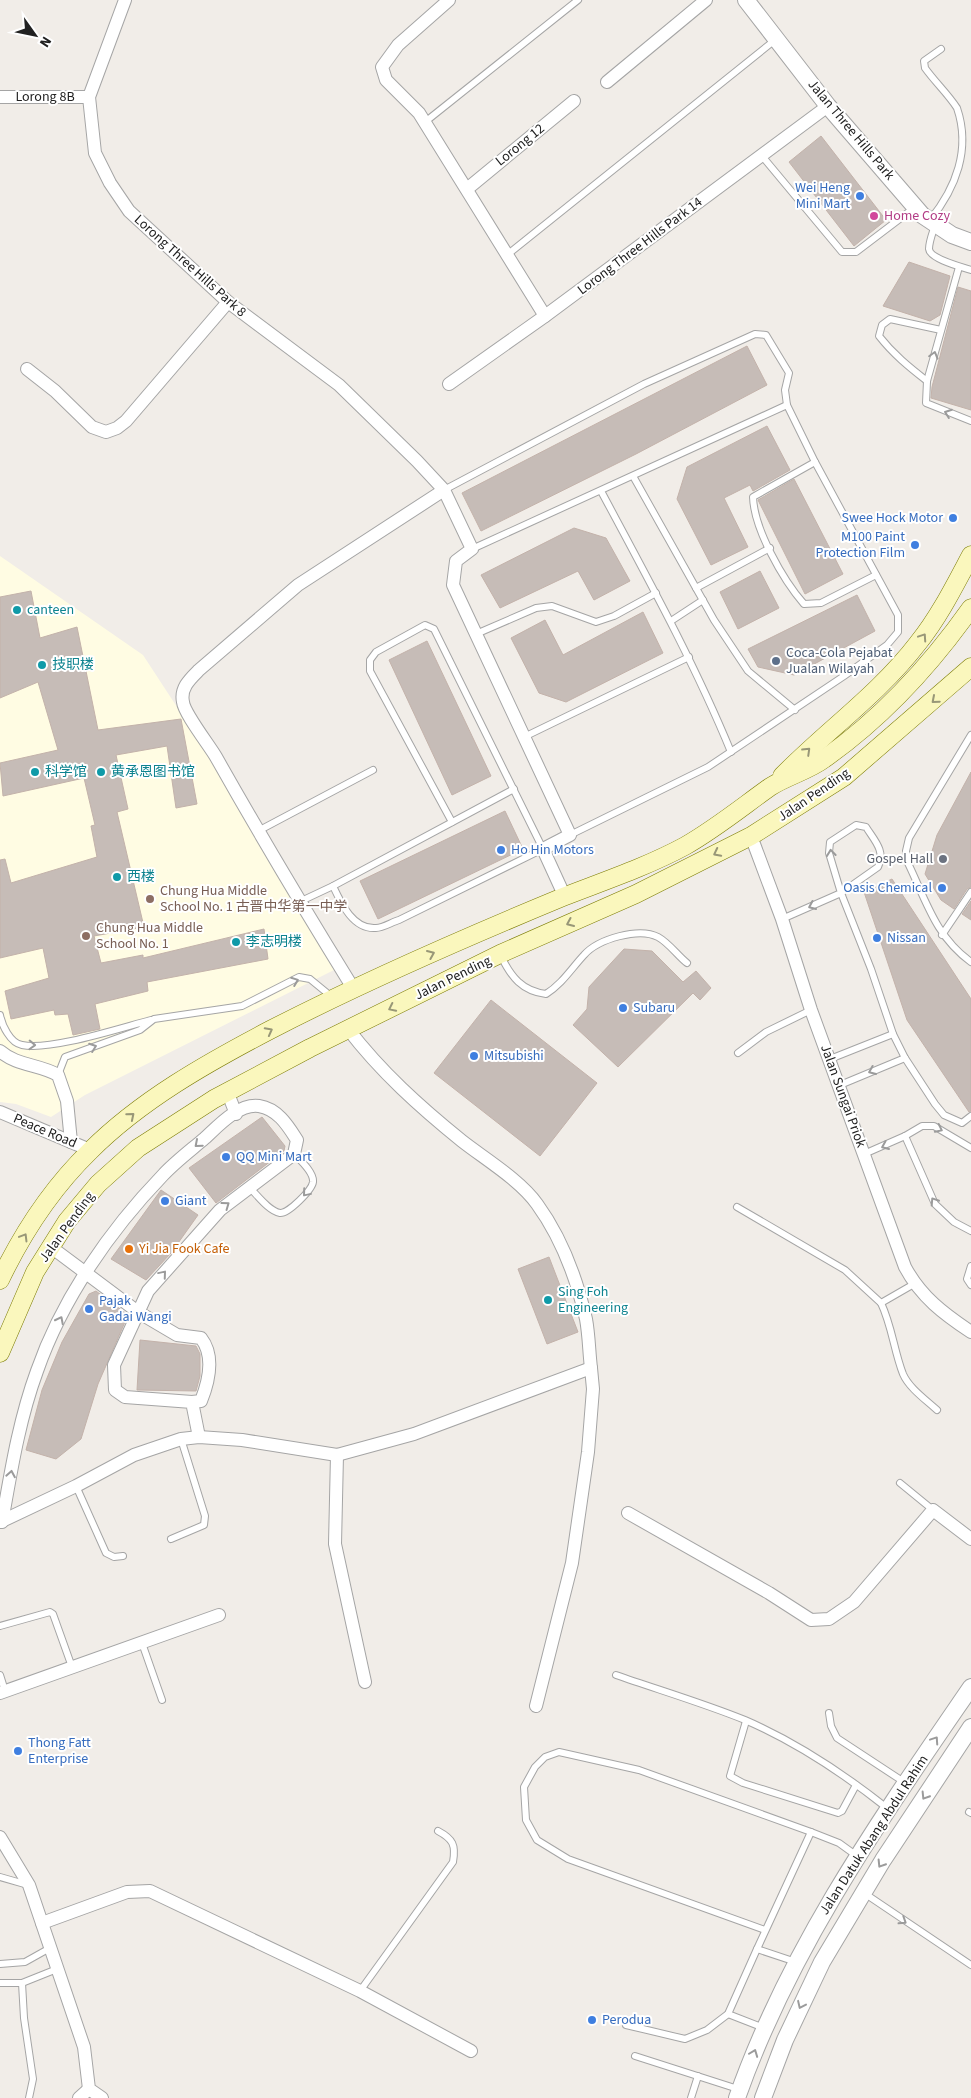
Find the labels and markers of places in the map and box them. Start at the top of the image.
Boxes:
place label: Wei Heng Mini Mart [795,178,850,214]
marker: Wei Heng Mini Mart [854,190,866,202]
place label: Home Cozy [884,206,950,226]
marker: Home Cozy [868,210,880,222]
place label: Swee Hock Motor [841,508,943,528]
marker: Swee Hock Motor [947,512,959,524]
place label: M100 Paint Protection Film [816,527,905,563]
marker: M100 Paint Protection Film [909,539,921,551]
place label: canteen [27,600,74,620]
marker: canteen [11,604,23,616]
place label: Coca-Cola Pejabat Jualan Wilayah [786,643,893,679]
place label: 技职楼 [52,655,94,675]
marker: Coca-Cola Pejabat Jualan Wilayah [770,655,782,667]
marker: 技职楼 [36,659,48,671]
place label: 科学馆 [45,762,87,782]
place label: 黄承恩图书馆 [111,762,195,782]
marker: 科学馆 [29,766,41,778]
marker: 黄承恩图书馆 [95,766,107,778]
place label: Ho Hin Motors [511,840,594,860]
marker: Ho Hin Motors [495,844,507,856]
place label: Gospel Hall [867,849,933,869]
marker: Gospel Hall [937,853,949,865]
place label: 西楼 [127,867,155,887]
marker: 西楼 [111,871,123,883]
place label: Oasis Chemical [843,878,932,898]
place label: Chung Hua Middle School No. 1 古晋中华第一中学 [160,881,348,917]
marker: Oasis Chemical [936,882,948,894]
marker: Chung Hua Middle School No. 1 古晋中华第一中学 [144,893,156,905]
place label: Chung Hua Middle School No. 1 [96,918,203,954]
place label: Nissan [887,928,926,948]
marker: Chung Hua Middle School No. 1 [80,930,92,942]
place label: 李志明楼 [246,932,302,952]
marker: Nissan [871,932,883,944]
marker: 李志明楼 [230,936,242,948]
place label: Subaru [633,998,675,1018]
marker: Subaru [617,1002,629,1014]
place label: Mitsubishi [484,1046,544,1066]
marker: Mitsubishi [468,1050,480,1062]
place label: QQ Mini Mart [236,1147,312,1167]
marker: QQ Mini Mart [220,1151,232,1163]
place label: Giant [175,1191,207,1211]
marker: Giant [159,1195,171,1207]
place label: Yi Jia Fook Cafe [138,1239,230,1259]
marker: Yi Jia Fook Cafe [123,1243,135,1255]
place label: Sing Foh Engineering [558,1282,628,1318]
place label: Pajak Gadai Wangi [99,1291,172,1327]
marker: Sing Foh Engineering [542,1294,554,1306]
marker: Pajak Gadai Wangi [83,1303,95,1315]
place label: Thong Fatt Enterprise [28,1733,91,1769]
marker: Thong Fatt Enterprise [12,1745,24,1757]
place label: Perodua [602,2010,651,2030]
marker: Perodua [586,2014,598,2026]

